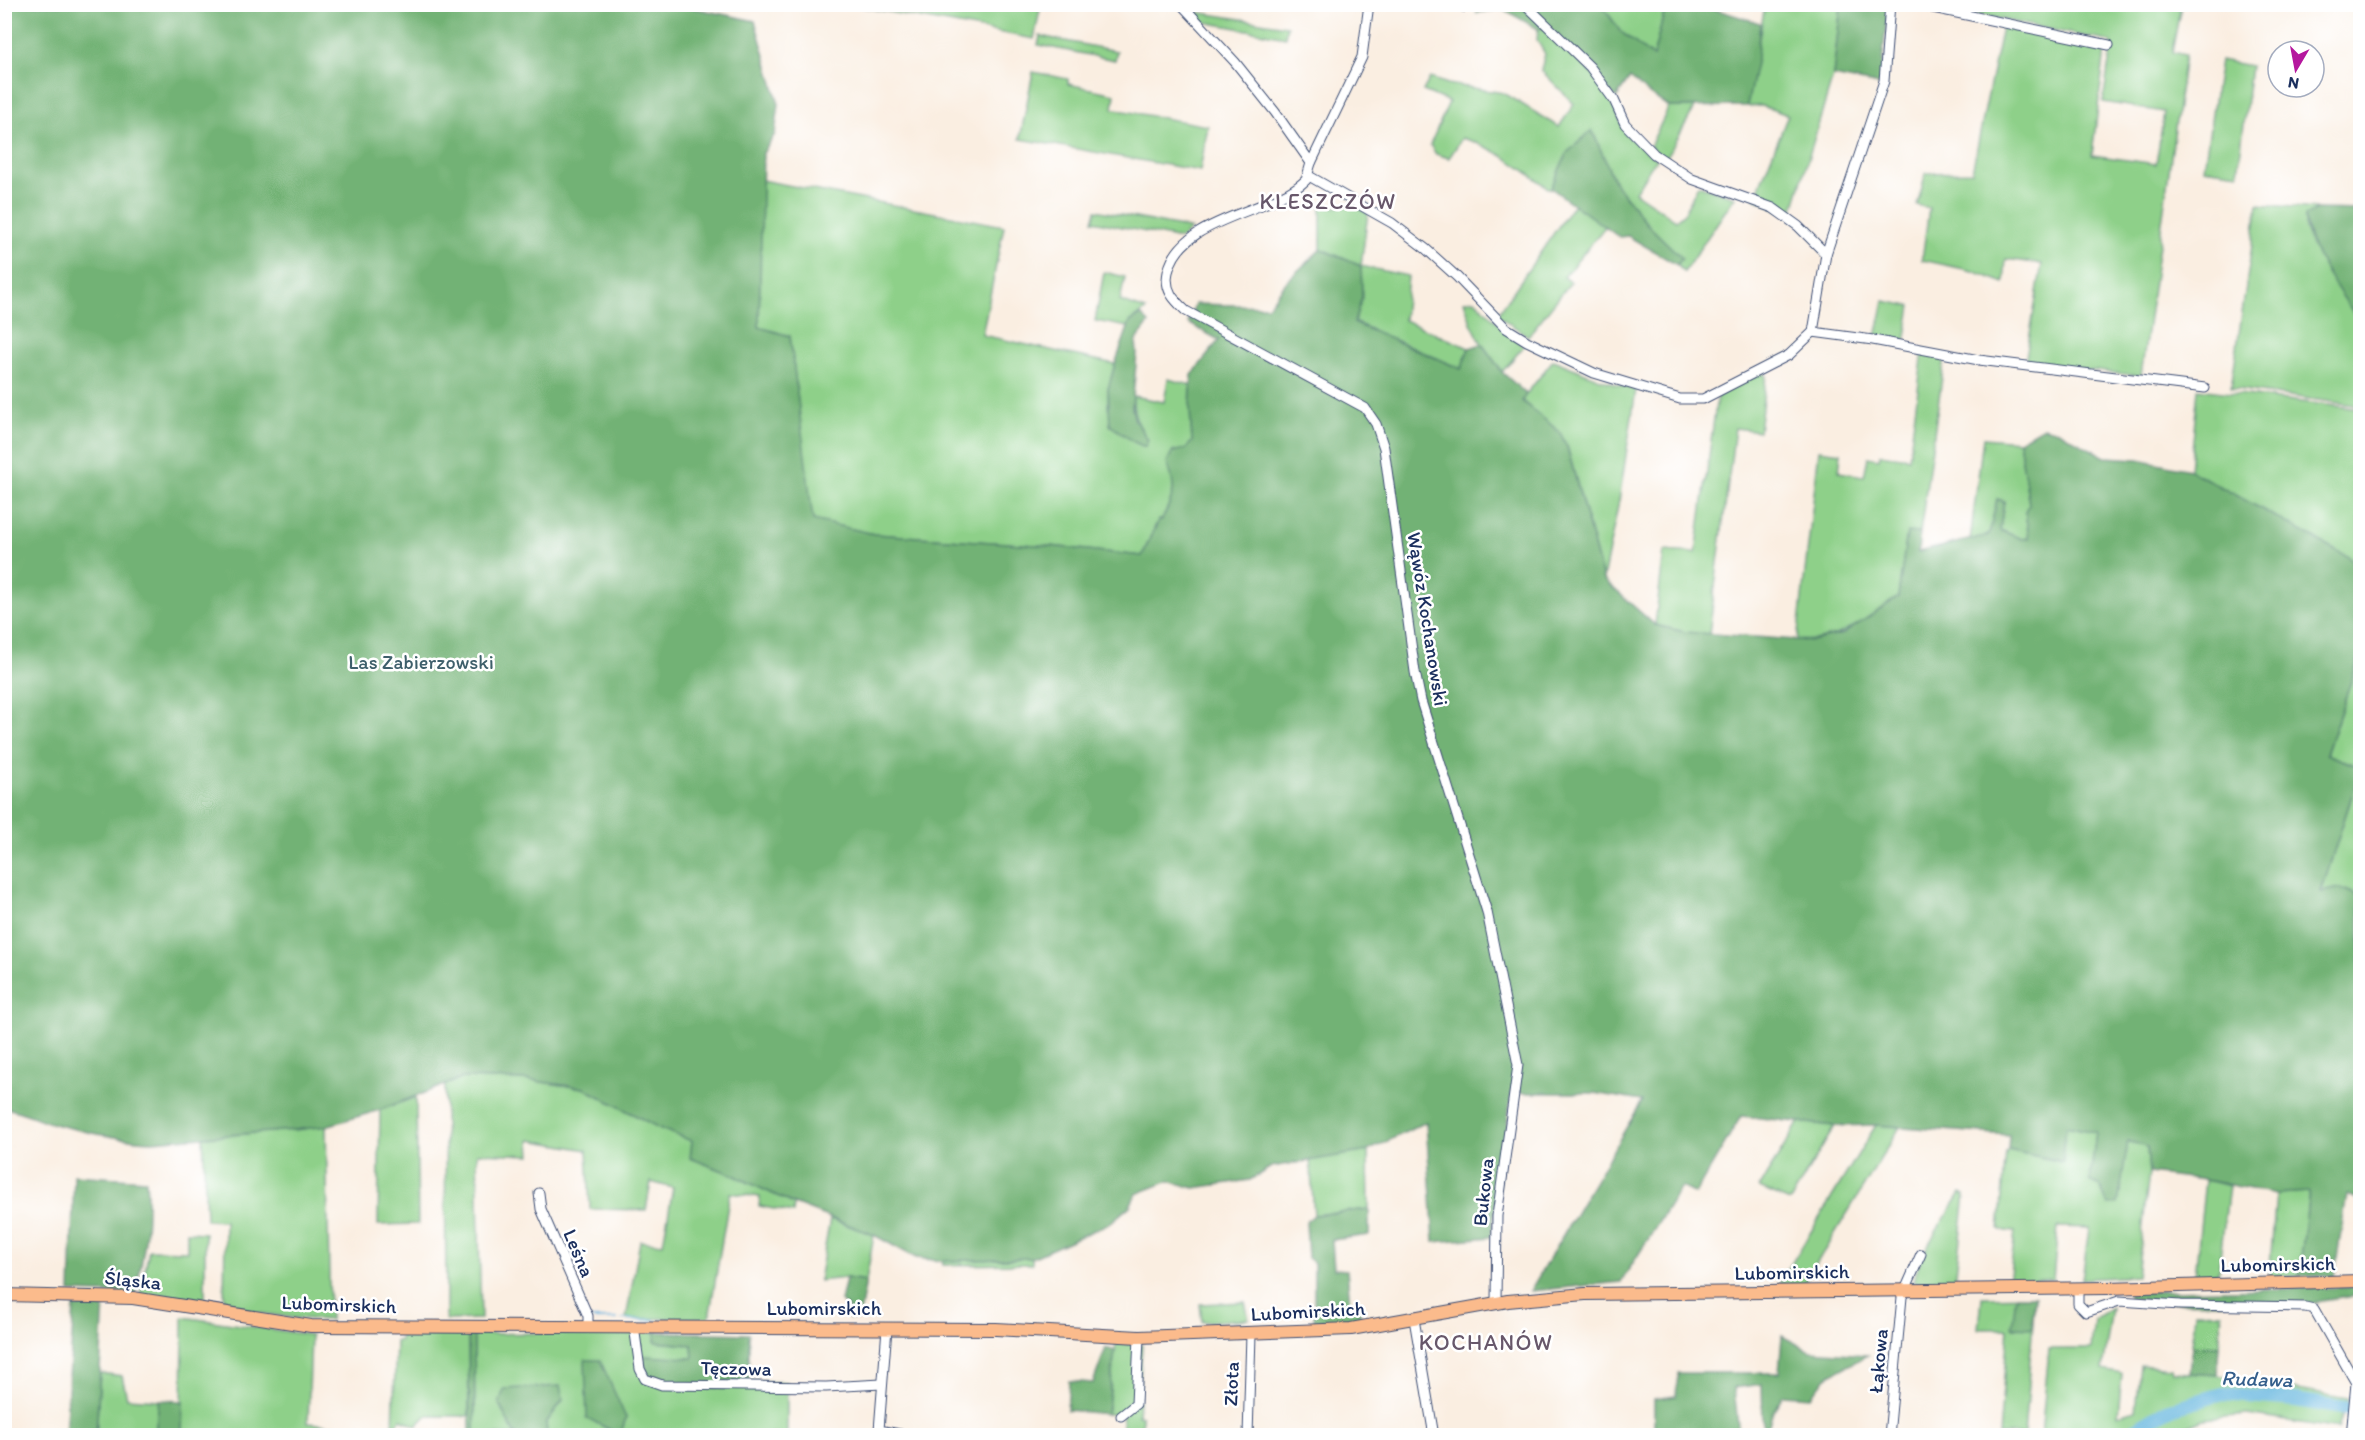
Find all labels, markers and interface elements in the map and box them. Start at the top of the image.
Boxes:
north arrow [2266,39,2326,99]
text: N [2287,73,2300,94]
district label: KLESZCZÓW [1260,188,1396,215]
street label: Wąwóz Kochanowski [1402,530,1454,708]
park label: Las Zabierzowski [348,650,494,674]
street label: Bukowa [1467,1156,1499,1227]
street label: Leśna [558,1225,600,1281]
street label: Lubomirskich [2220,1251,2336,1277]
street label: Lubomirskich [1734,1259,1850,1285]
street label: Śląska [103,1265,163,1295]
street label: Lubomirskich [281,1290,397,1318]
street label: Lubomirskich [766,1296,882,1320]
street label: Lubomirskich [1250,1296,1366,1326]
street label: Łąkowa [1863,1328,1893,1394]
district label: KOCHANÓW [1419,1329,1553,1356]
street label: Tęczowa [700,1355,772,1381]
street label: Złota [1218,1361,1244,1407]
water label: Rudawa [2221,1365,2293,1392]

